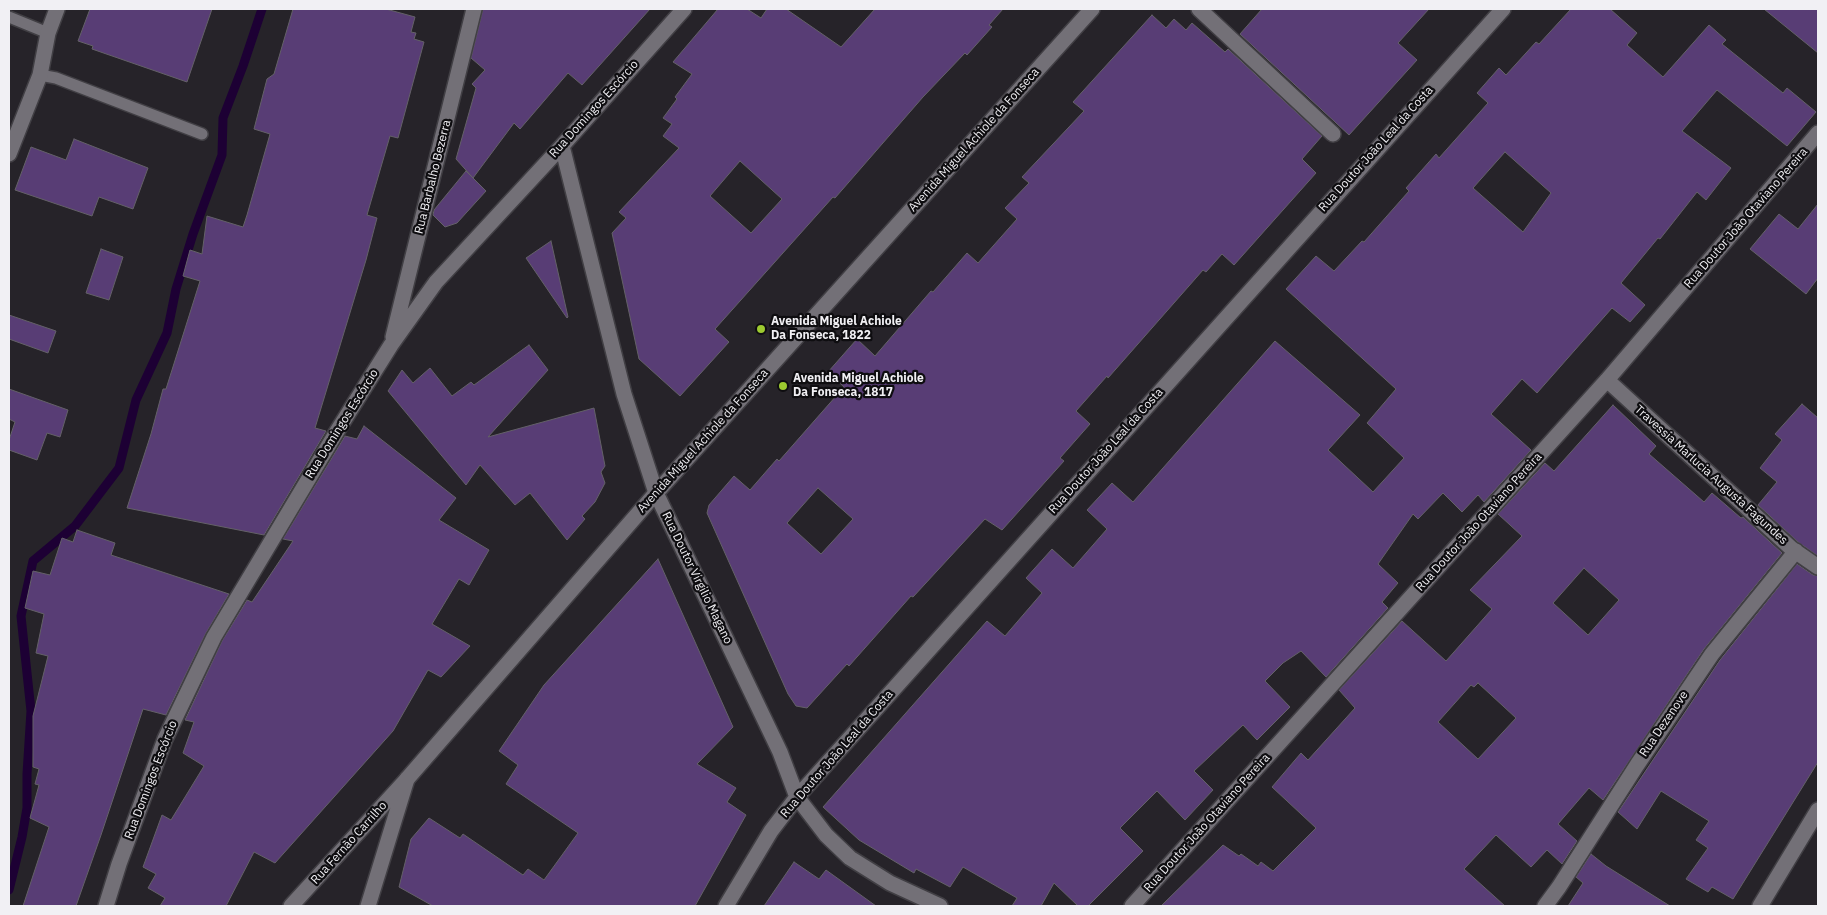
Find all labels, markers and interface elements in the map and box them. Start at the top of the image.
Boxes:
street label: Rua Domingos Escórcio [546,57,642,161]
street label: Avenida Miguel Achiole da Fonseca [906,65,1042,215]
street label: Rua Doutor João Leal da Costa [1316,83,1436,215]
street label: Rua Barbalho Bezerra [412,119,454,235]
street label: Rua Doutor João Otaviano Pereira [1681,145,1811,291]
place label: Avenida Miguel Achiole Da Fonseca, 1822 [771,315,902,343]
marker: Avenida Miguel Achiole Da Fonseca, 1822 [755,323,767,335]
street label: Avenida Miguel Achiole da Fonseca [635,366,771,516]
street label: Rua Domingos Escórcio [302,367,382,481]
place label: Avenida Miguel Achiole Da Fonseca, 1817 [793,372,924,400]
marker: Avenida Miguel Achiole Da Fonseca, 1817 [777,380,789,392]
street label: Rua Doutor João Leal da Costa [1046,385,1166,517]
street label: Travessia Marlucia Augusta Fagundes [1632,402,1790,548]
street label: Rua Doutor João Otaviano Pereira [1413,450,1545,594]
street label: Rua Doutor Virgilio Magano [659,509,735,647]
street label: Rua Doutor João Leal da Costa [778,687,896,821]
street label: Rua Dezenove [1637,688,1691,760]
street label: Rua Domingos Escórcio [122,719,180,841]
street label: Rua Doutor João Otaviano Pereira [1141,751,1273,895]
street label: Rua Fernão Carrilho [308,799,390,887]

